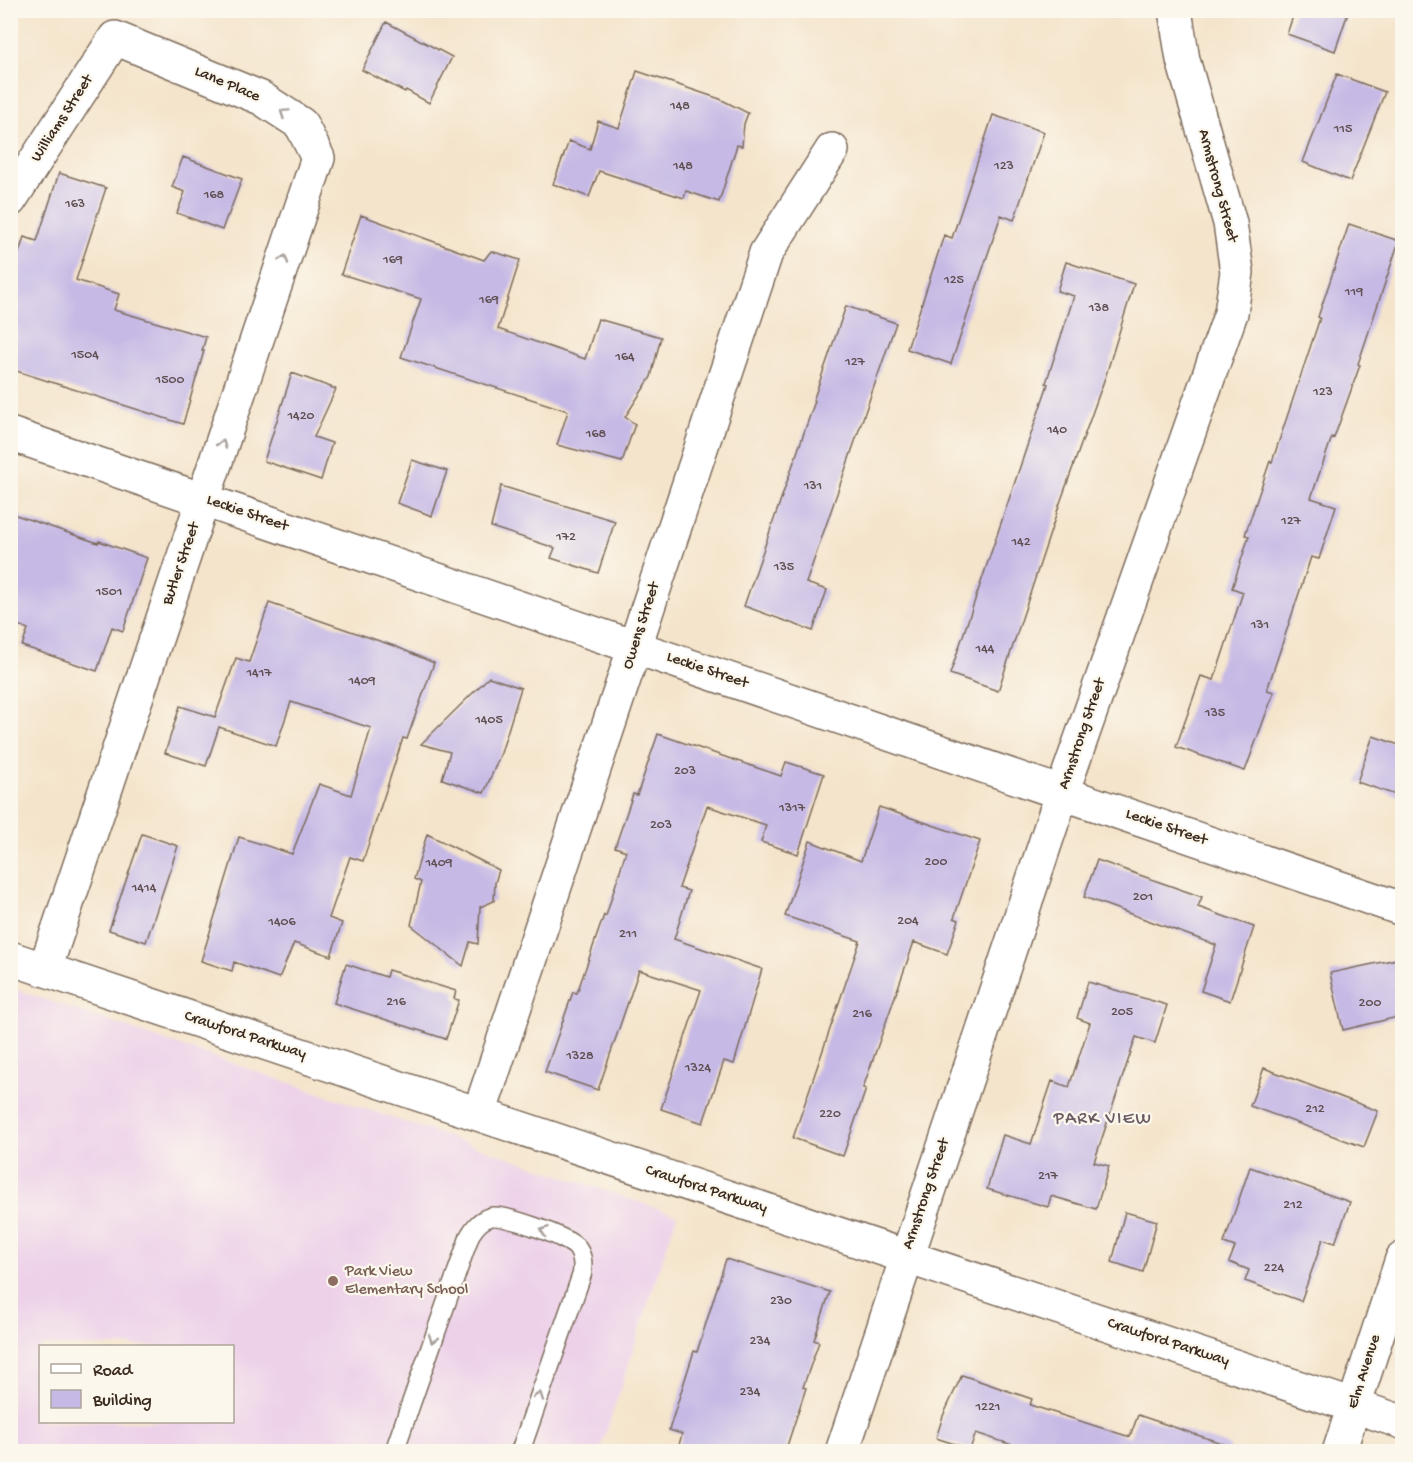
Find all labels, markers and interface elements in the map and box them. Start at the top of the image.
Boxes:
street label: Lane Place [191,63,263,108]
street label: Williams Street [28,71,99,166]
house number: 148 [669,98,690,115]
one-way arrow [280,109,291,120]
house number: 115 [1333,121,1352,138]
street label: Armstrong Street [1193,128,1242,246]
house number: 148 [672,158,693,175]
house number: 123 [993,158,1014,175]
house number: 168 [203,187,225,204]
house number: 163 [64,196,85,213]
house number: 169 [382,252,403,269]
one-way arrow [277,254,290,265]
house number: 125 [943,272,964,289]
house number: 119 [1344,284,1363,301]
house number: 169 [478,292,499,309]
house number: 138 [1088,300,1110,317]
house number: 1504 [70,347,99,364]
house number: 164 [614,349,635,366]
house number: 127 [844,354,866,371]
house number: 1500 [155,372,185,389]
house number: 123 [1312,384,1333,401]
house number: 1420 [286,408,315,425]
house number: 140 [1046,422,1067,439]
house number: 168 [585,426,607,443]
one-way arrow [215,439,228,450]
house number: 131 [803,478,822,495]
street label: Leckie Street [204,491,292,537]
house number: 127 [1280,513,1302,530]
street label: Butler Street [159,519,205,609]
house number: 172 [555,529,576,546]
house number: 142 [1010,534,1031,551]
house number: 135 [773,559,794,576]
street label: Owens Street [619,579,665,672]
house number: 1501 [95,584,122,601]
house number: 131 [1250,617,1269,634]
house number: 144 [975,641,995,658]
street label: Leckie Street [664,648,752,694]
house number: 1417 [245,665,272,682]
house number: 1409 [347,673,376,690]
street label: Armstrong Street [1055,675,1111,792]
house number: 135 [1204,705,1225,722]
house number: 1405 [474,712,503,729]
house number: 203 [674,763,696,780]
house number: 1317 [778,800,806,817]
street label: Leckie Street [1123,805,1211,851]
house number: 203 [650,817,672,834]
house number: 200 [925,854,947,871]
house number: 1409 [424,855,453,872]
house number: 1414 [131,880,157,897]
house number: 201 [1133,889,1153,906]
house number: 204 [897,913,919,930]
house number: 1406 [267,914,297,931]
house number: 211 [619,926,637,943]
house number: 216 [386,994,407,1011]
house number: 200 [1359,995,1381,1012]
house number: 205 [1111,1004,1133,1021]
house number: 216 [852,1006,873,1023]
street label: Crawford Parkway [182,1007,309,1065]
house number: 1328 [565,1048,594,1065]
house number: 1324 [684,1060,712,1077]
house number: 212 [1305,1101,1325,1118]
house number: 220 [819,1106,841,1123]
district label: PARK VIEW [1053,1109,1152,1130]
street label: Armstrong Street [899,1135,955,1252]
street label: Crawford Parkway [643,1161,770,1219]
house number: 217 [1038,1168,1059,1185]
house number: 212 [1283,1197,1303,1214]
one-way arrow [539,1225,550,1238]
house number: 224 [1264,1260,1285,1277]
place label: Park View Elementary School [344,1263,468,1300]
marker: Park View Elementary School [326,1274,340,1288]
house number: 230 [770,1293,792,1310]
street label: Crawford Parkway [1105,1314,1232,1372]
street label: Elm Avenue [1344,1332,1386,1411]
house number: 234 [750,1333,771,1350]
one-way arrow [428,1334,441,1344]
legend [39,1345,234,1423]
text: Road [93,1361,134,1382]
house number: 234 [740,1384,761,1401]
text: Building [92,1391,152,1412]
one-way arrow [532,1391,545,1402]
house number: 1221 [974,1399,1001,1416]

